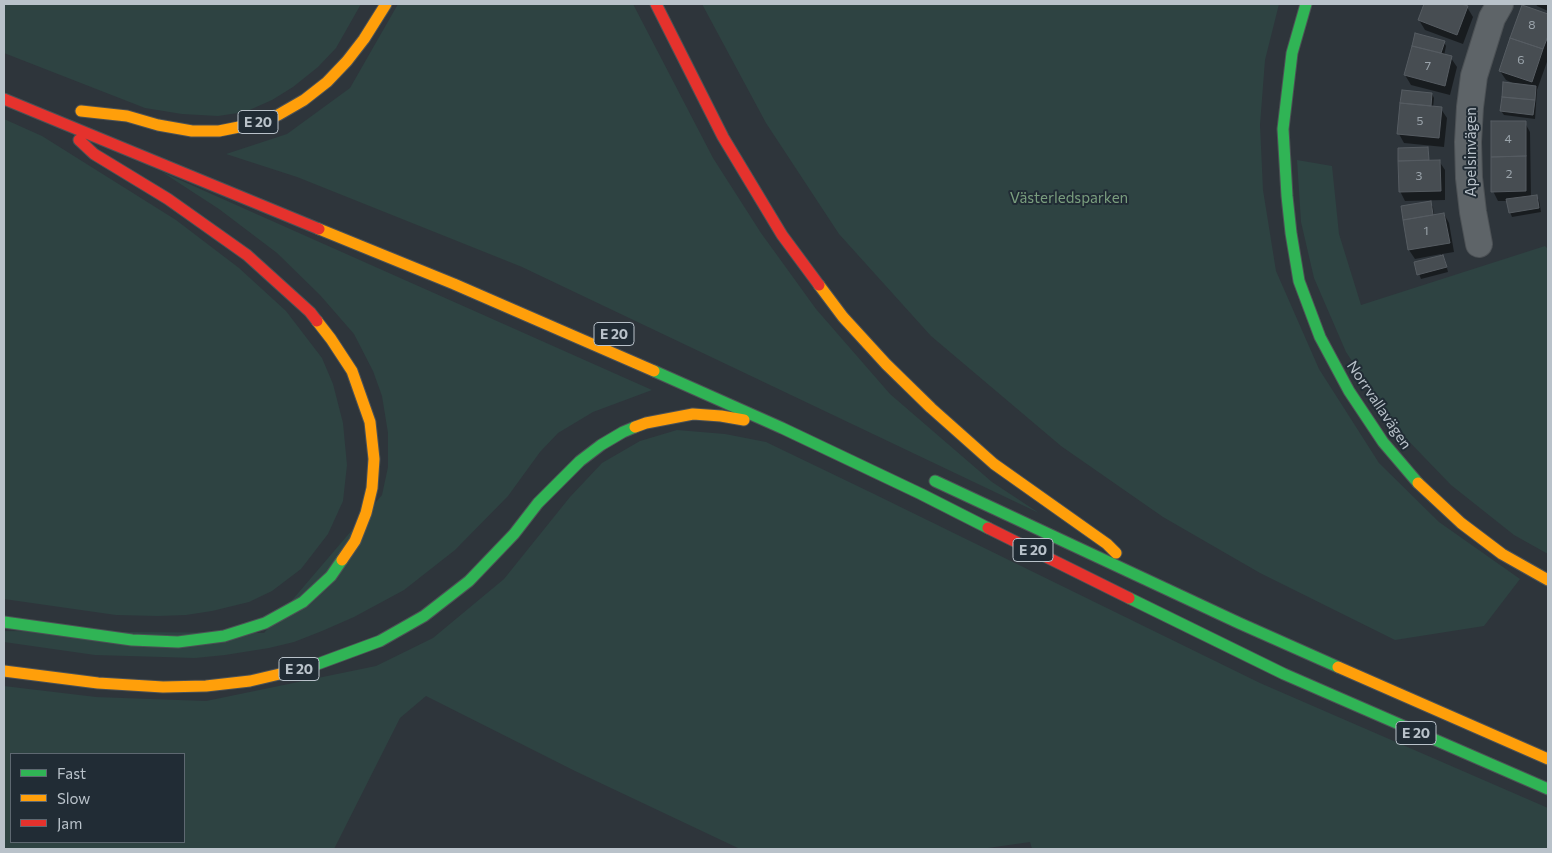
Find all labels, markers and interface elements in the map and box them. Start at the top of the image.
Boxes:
house number: 8 [1528,18,1536,32]
house number: 6 [1517,53,1525,67]
house number: 7 [1425,59,1431,73]
street label: Apelsinvägen [1462,107,1480,197]
road number: E 20 [238,110,278,134]
house number: 5 [1417,114,1423,128]
house number: 4 [1504,132,1512,146]
house number: 2 [1506,167,1512,181]
house number: 3 [1416,169,1422,183]
park label: Västerledsparken [1010,189,1128,207]
house number: 1 [1423,224,1429,238]
road number: E 20 [594,322,634,346]
street label: Norrvallavägen [1343,357,1415,453]
road number: E 20 [1013,538,1053,562]
road number: E 20 [279,658,319,681]
road number: E 20 [1396,721,1436,744]
legend [10,753,185,843]
text: Fast [57,764,86,782]
text: Slow [57,789,90,807]
text: Jam [57,814,82,832]

